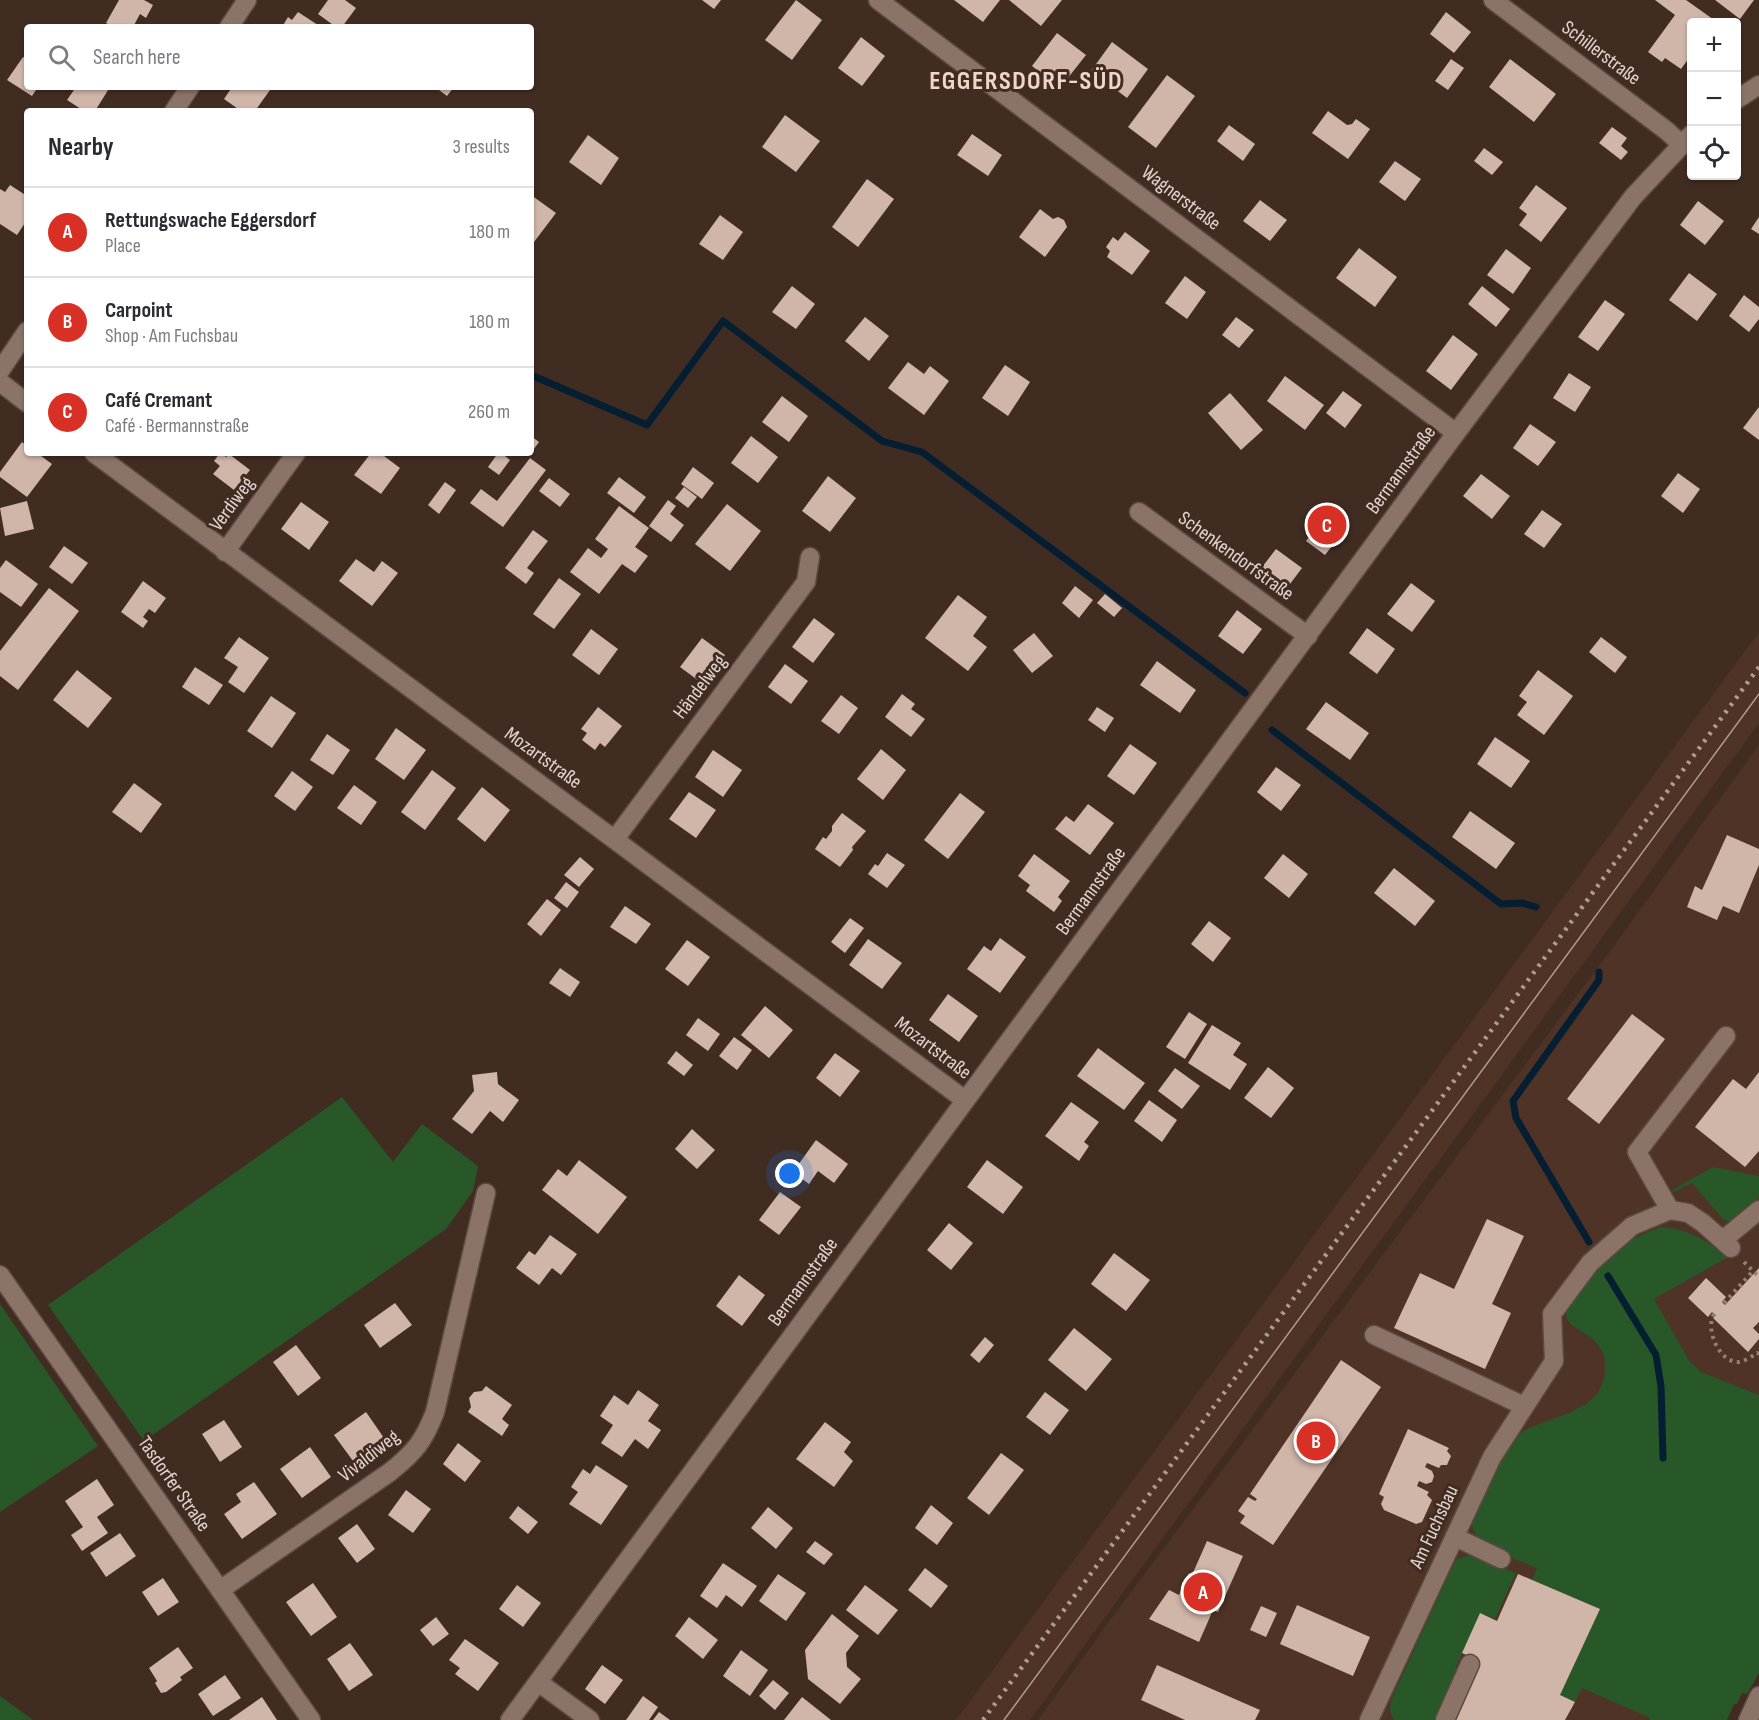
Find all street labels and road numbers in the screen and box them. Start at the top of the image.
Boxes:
street label: Schillerstraße [1557,16,1645,90]
street label: Wagnerstraße [1137,160,1225,236]
street label: Bermannstraße [1361,421,1441,519]
street label: Verdiweg [204,472,260,536]
street label: Schenkendorfstraße [1174,506,1298,606]
street label: Händelweg [668,650,732,724]
street label: Mozartstraße [500,722,586,794]
street label: Bermannstraße [1051,842,1131,940]
street label: Mozartstraße [890,1011,976,1085]
street label: Bermannstraße [763,1233,843,1331]
street label: Vivaldiweg [334,1425,404,1487]
street label: Tasdorfer Straße [132,1432,216,1536]
street label: Am Fuchsbau [1404,1482,1464,1573]

